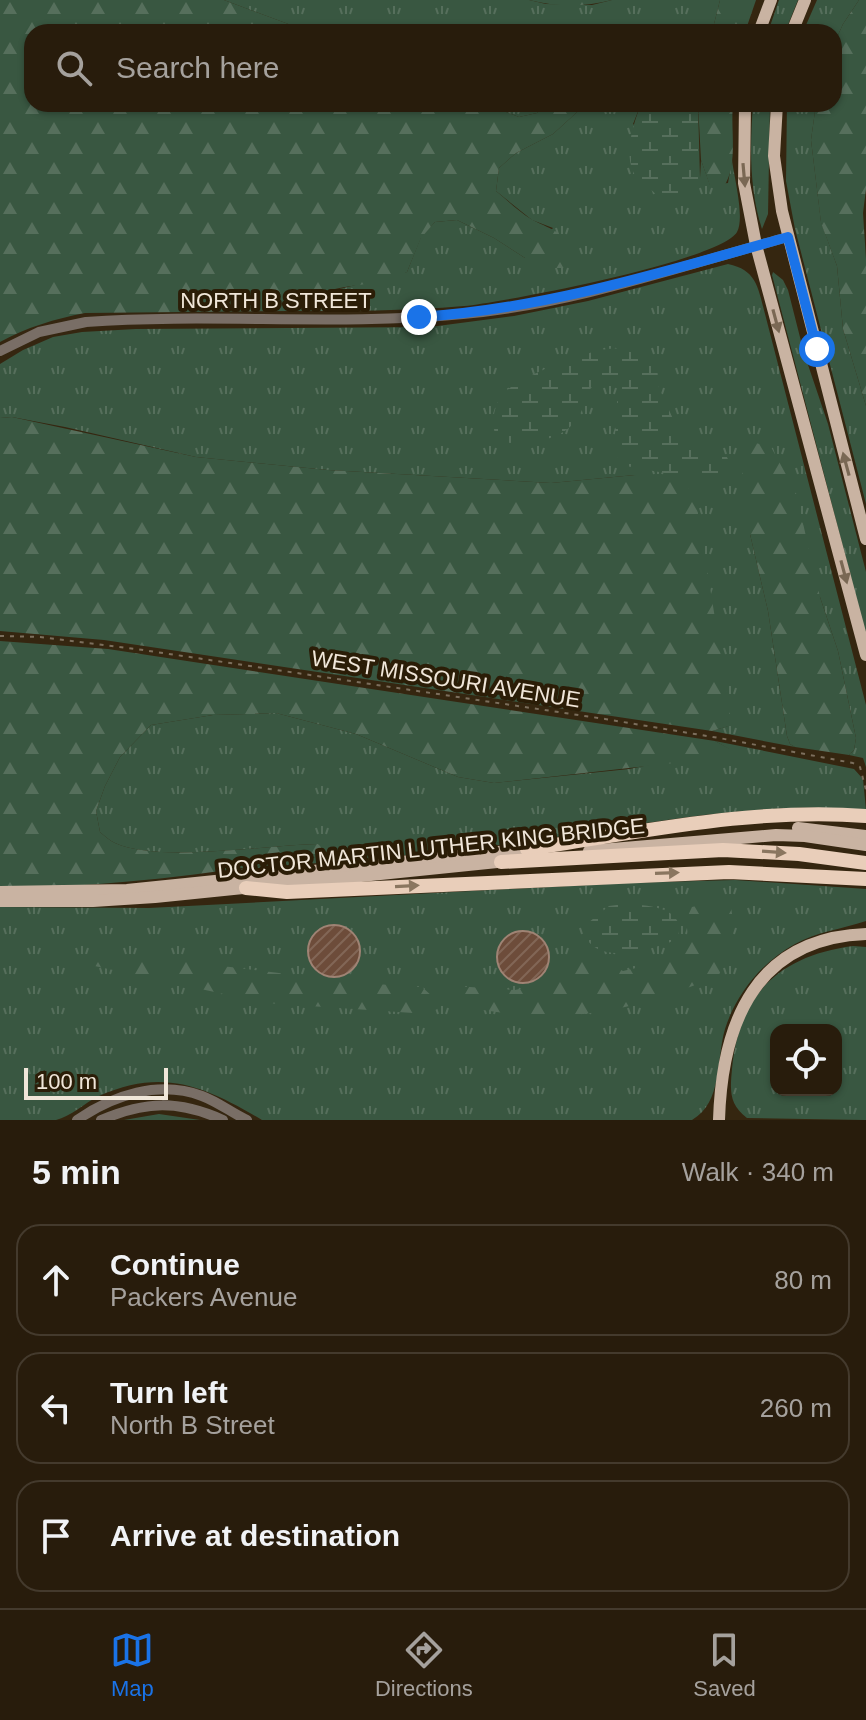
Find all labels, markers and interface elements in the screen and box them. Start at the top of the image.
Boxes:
search box [24,24,842,112]
icon: search [52,46,96,90]
text: Search here [116,51,279,84]
one-way arrow [738,163,751,188]
street label: NORTH B STREET [180,288,372,313]
route end [401,299,437,335]
one-way arrow [771,308,783,333]
route start [799,331,835,367]
one-way arrow [840,451,852,476]
one-way arrow [838,559,850,584]
street label: WEST MISSOURI AVENUE [310,645,582,713]
street label: DOCTOR MARTIN LUTHER KING BRIDGE [216,813,646,883]
one-way arrow [762,846,787,859]
one-way arrow [655,867,680,880]
one-way arrow [395,879,420,892]
map controls [770,1024,842,1096]
button: locate [770,1024,842,1096]
scale bar [24,1064,168,1100]
text: 100 m [36,1069,97,1094]
text: 5 min [32,1153,121,1191]
text: Walk · 340 m [682,1157,834,1187]
text: Continue [110,1248,240,1281]
icon: ahead [34,1258,78,1302]
text: 80 m [774,1265,832,1295]
text: Packers Avenue [110,1282,297,1312]
text: Turn left [110,1376,228,1409]
icon: left [34,1386,78,1430]
text: 260 m [760,1393,832,1423]
text: North B Street [110,1410,275,1440]
icon: arrive [34,1514,78,1558]
text: Arrive at destination [110,1519,400,1552]
tab: Map [110,1628,154,1702]
tab: Directions [375,1628,473,1702]
tab: Saved [693,1628,756,1702]

